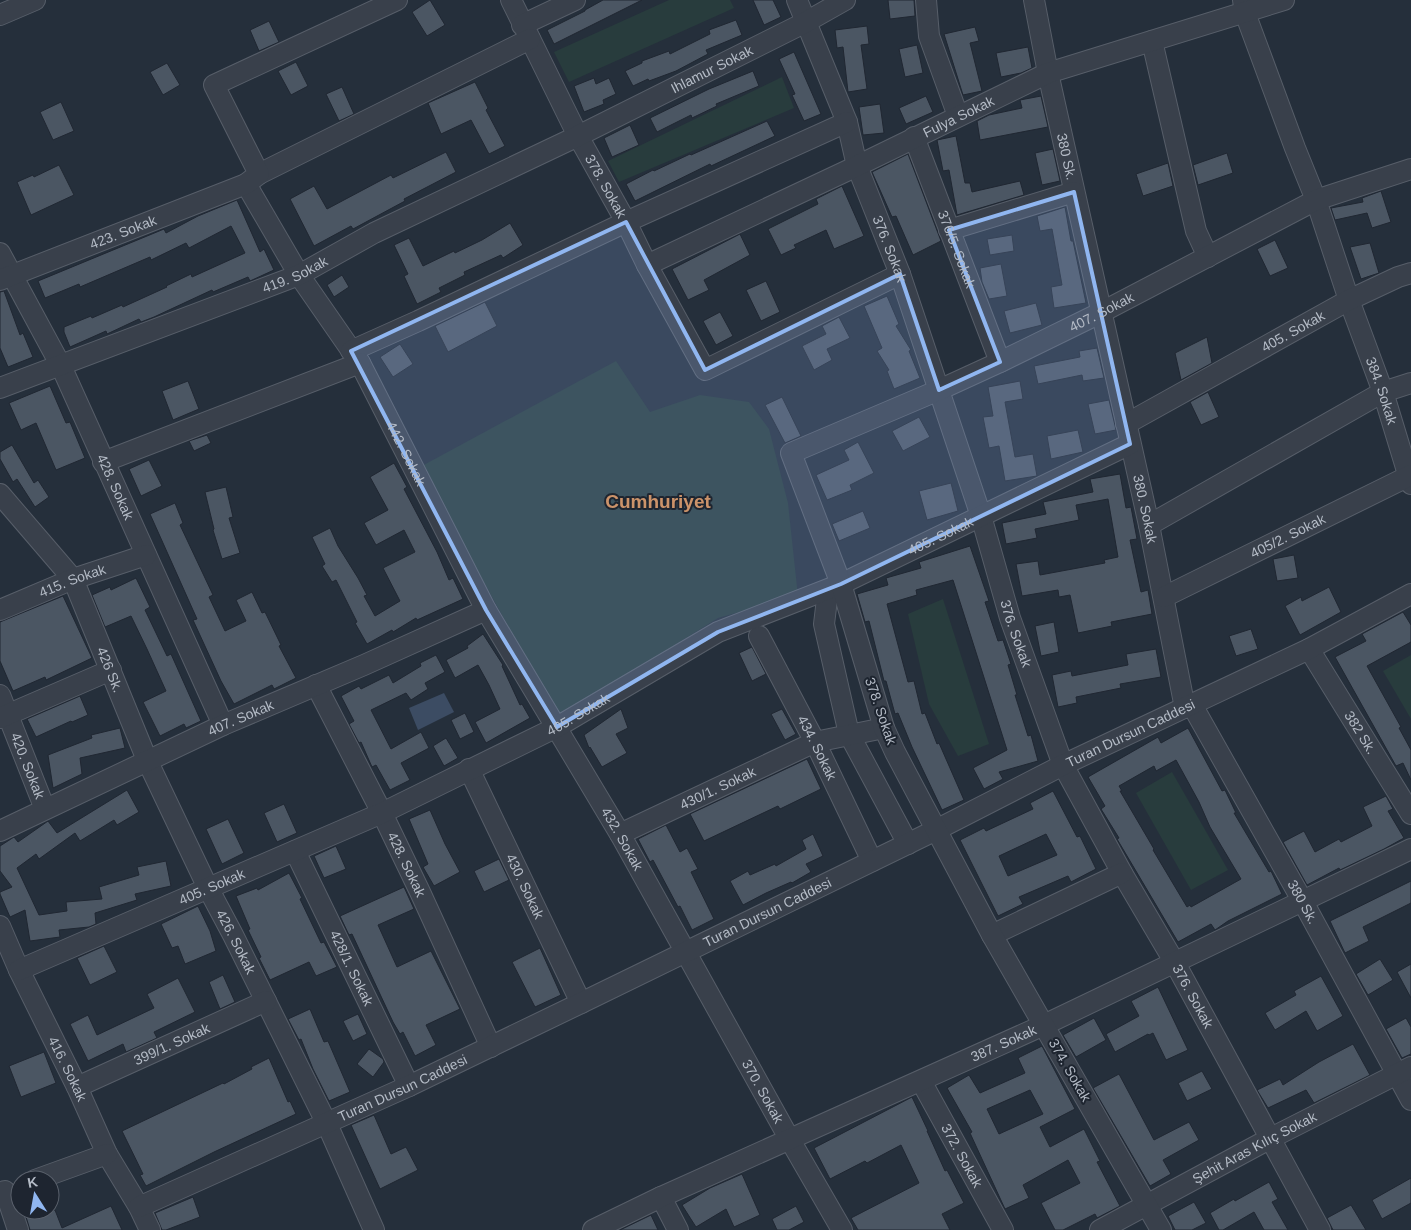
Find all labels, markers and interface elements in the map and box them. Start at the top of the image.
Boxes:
street label: Ihlamur Sokak [668,42,756,96]
street label: Fulya Sokak [920,92,998,141]
street label: 380 Sk. [1054,132,1080,182]
street label: 378. Sokak [582,152,631,221]
street label: 376/5. Sokak [935,208,979,291]
street label: 423. Sokak [87,211,159,252]
street label: 376. Sokak [870,213,910,285]
street label: 419. Sokak [260,252,331,296]
street label: 407. Sokak [1067,288,1137,335]
street label: 405. Sokak [1258,307,1328,355]
street label: 384. Sokak [1363,355,1401,427]
street label: 442. Sokak [383,419,430,489]
street label: 428. Sokak [94,452,138,523]
street label: 380. Sokak [1130,473,1161,546]
district label: Cumhuriyet [605,491,711,512]
street label: 405/2. Sokak [1248,510,1329,561]
street label: 405. Sokak [905,513,976,558]
street label: 415. Sokak [36,561,109,601]
street label: 376. Sokak [997,598,1035,670]
street label: 426 Sk. [94,645,126,695]
street label: 378. Sokak [862,675,900,748]
street label: 405. Sokak [544,689,613,739]
street label: 407. Sokak [205,696,277,739]
street label: Turan Dursun Caddesi [1063,696,1197,770]
street label: 382 Sk. [1341,708,1380,757]
street label: 434. Sokak [794,713,840,783]
street label: 420. Sokak [8,730,49,802]
street label: 430/1. Sokak [677,763,759,813]
street label: 432. Sokak [598,804,647,874]
street label: 428. Sokak [384,829,430,900]
street label: 430. Sokak [503,851,548,922]
street label: 405. Sokak [176,865,248,908]
street label: Turan Dursun Caddesi [701,874,834,950]
street label: 380 Sk. [1284,877,1321,927]
street label: 426. Sokak [213,907,260,977]
street label: 428/1. Sokak [327,928,377,1009]
street label: 376. Sokak [1169,962,1217,1032]
street label: 399/1. Sokak [131,1019,213,1068]
street label: 387. Sokak [968,1021,1040,1065]
street label: 416. Sokak [45,1034,91,1104]
street label: 374. Sokak [1046,1036,1095,1105]
street label: Turan Dursun Caddesi [335,1051,470,1125]
street label: 370. Sokak [739,1057,787,1127]
street label: Şehit Aras Kılıç Sokak [1190,1108,1320,1187]
street label: 372. Sokak [938,1121,986,1191]
north arrow [10,1170,60,1220]
text: K [26,1173,39,1191]

